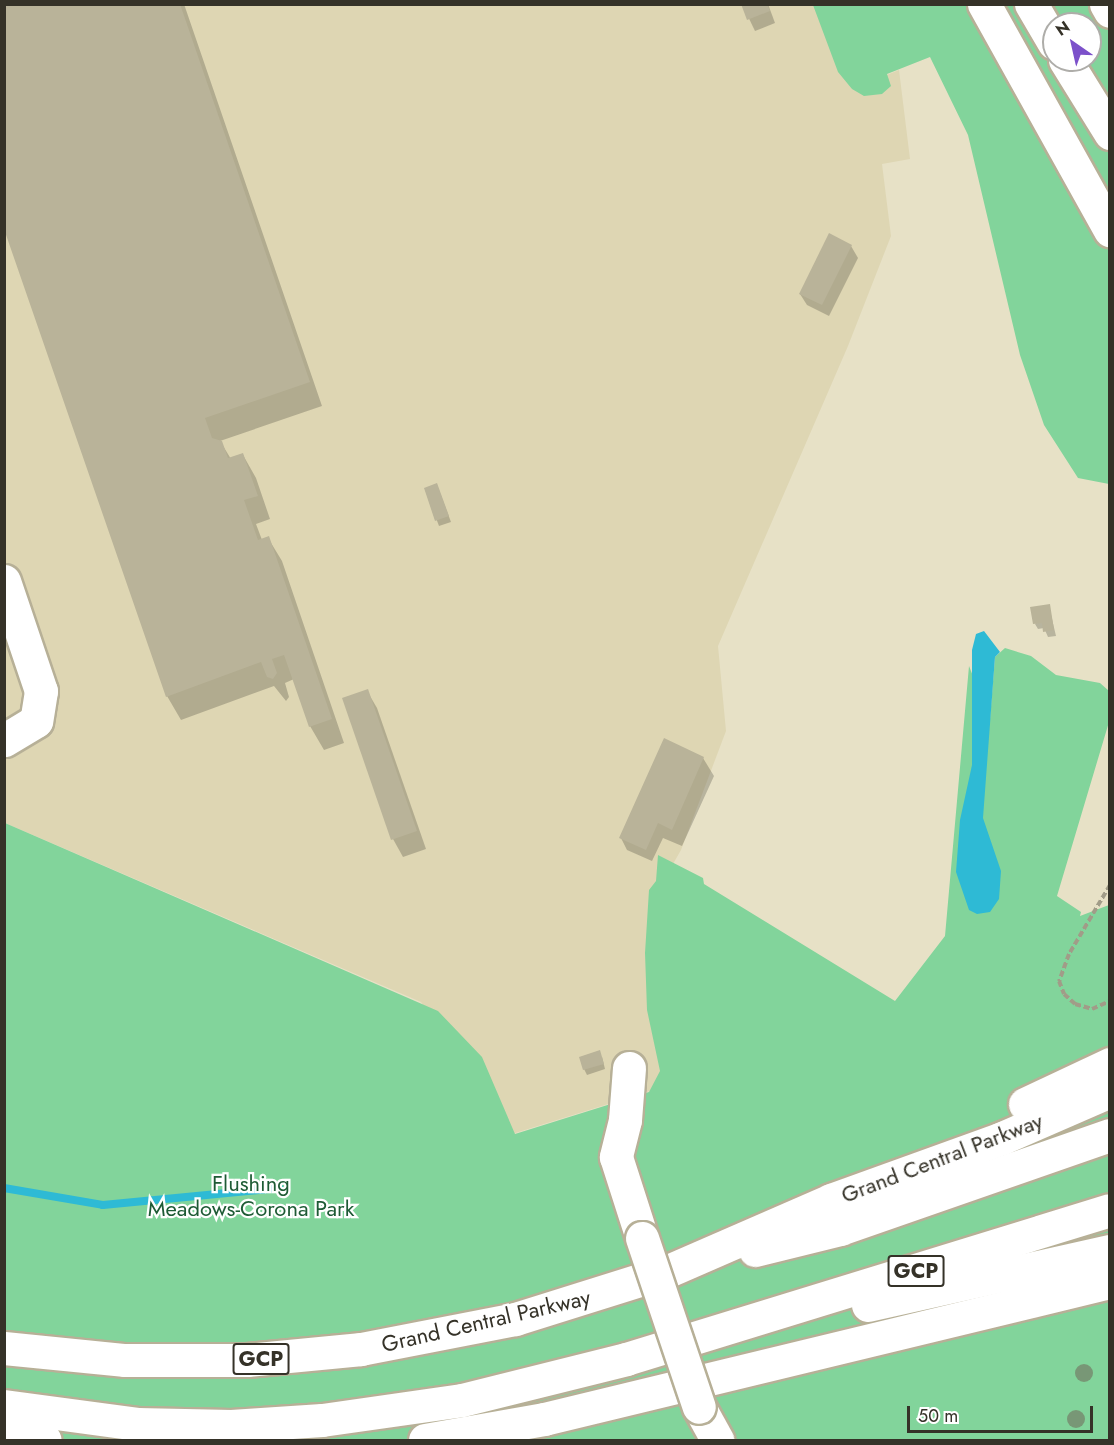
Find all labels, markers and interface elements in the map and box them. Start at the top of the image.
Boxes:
north arrow [1042,12,1102,72]
text: N [1051,15,1074,41]
street label: Grand Central Parkway [838,1107,1046,1209]
park label: Flushing Meadows-Corona Park [148,1170,354,1222]
road number: GCP [888,1253,944,1289]
street label: Grand Central Parkway [379,1284,593,1358]
road number: GCP [232,1341,290,1377]
scale bar [910,1394,1096,1432]
text: 50 m [918,1403,958,1429]

